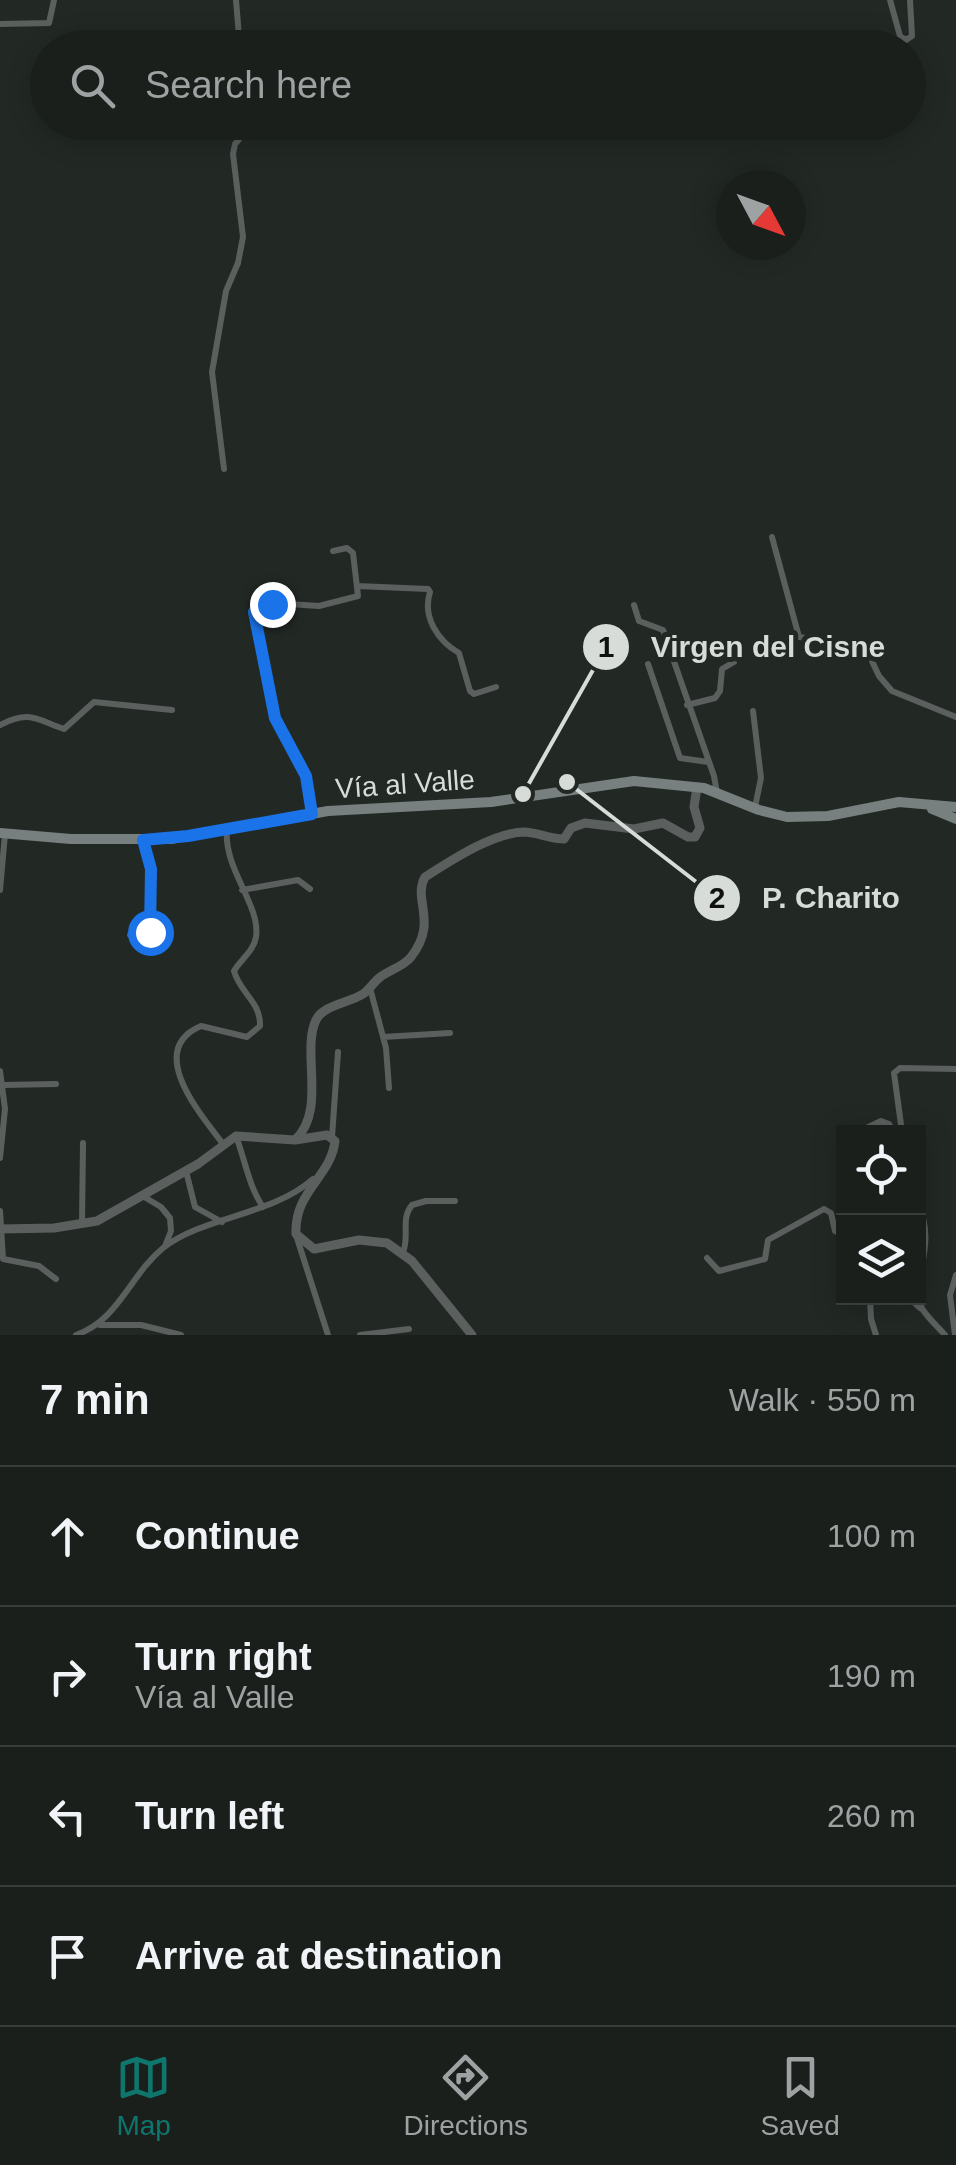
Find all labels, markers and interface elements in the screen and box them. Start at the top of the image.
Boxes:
search box [30,30,926,140]
icon: search [65,58,120,113]
text: Search here [145,64,352,106]
north arrow [716,170,806,260]
route end [250,582,296,628]
callout: Virgen del Cisne [581,617,905,677]
text: 1 [598,630,614,663]
text: Virgen del Cisne [651,630,885,663]
street label: Vía al Valle [334,764,476,804]
callout: P. Charito [692,868,920,928]
text: 2 [709,881,725,914]
text: P. Charito [762,881,900,914]
route start [128,910,174,956]
map controls [836,1125,926,1305]
button: locate [836,1125,926,1215]
button: layers [836,1215,926,1305]
text: 7 min [40,1376,150,1423]
text: Walk · 550 m [729,1382,916,1418]
icon: ahead [40,1509,95,1564]
text: Continue [135,1515,300,1557]
text: 100 m [827,1518,916,1554]
text: Turn right [135,1636,312,1678]
icon: right [40,1649,95,1704]
text: 190 m [827,1658,916,1694]
text: Vía al Valle [135,1679,295,1715]
icon: left [40,1789,95,1844]
text: Turn left [135,1795,284,1837]
text: 260 m [827,1798,916,1834]
icon: arrive [40,1929,95,1984]
text: Arrive at destination [135,1935,502,1977]
tab: Map [116,2050,171,2142]
tab: Directions [404,2050,528,2142]
tab: Saved [760,2050,840,2142]

